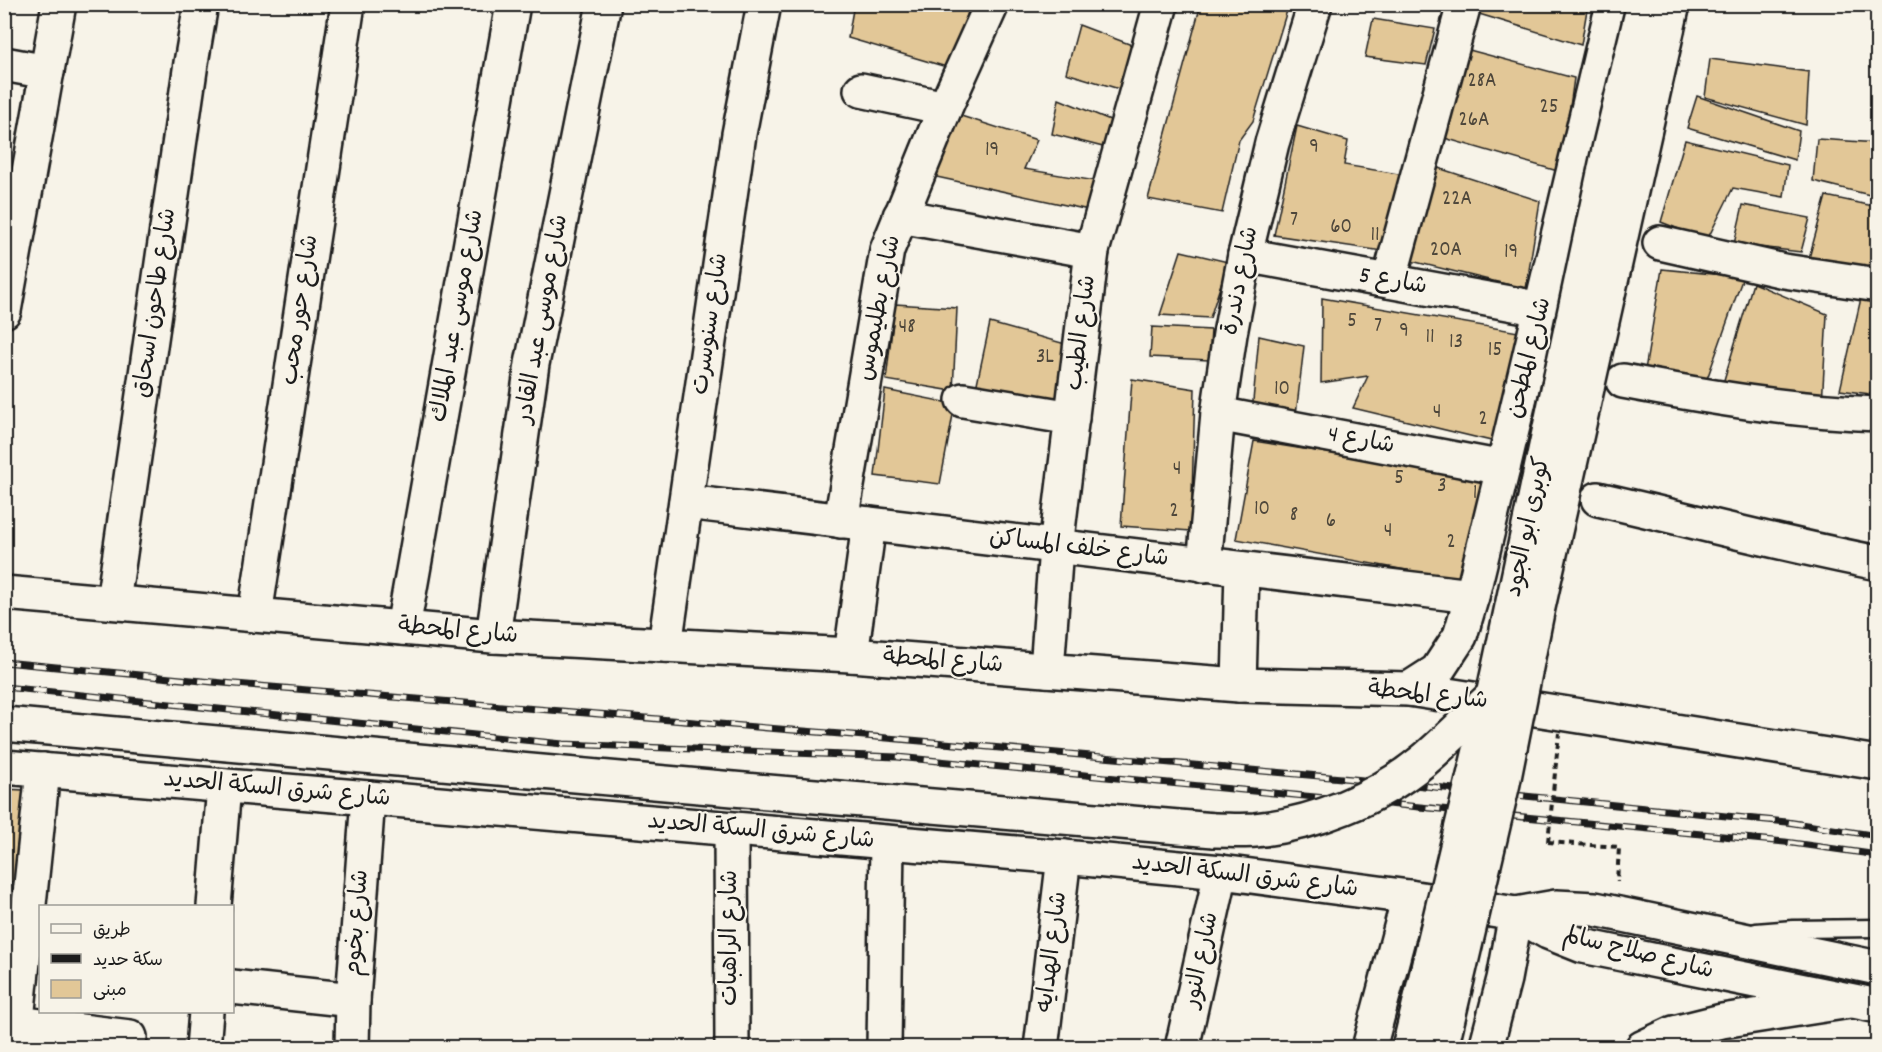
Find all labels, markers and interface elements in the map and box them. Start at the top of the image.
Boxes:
house number: 28A [1467,67,1497,97]
house number: 25 [1540,93,1558,123]
house number: 26A [1459,106,1489,136]
house number: 9 [1309,133,1319,163]
house number: 19 [985,136,999,166]
house number: 22A [1442,185,1472,215]
street label: شارع طاحون اسحاق [126,206,186,400]
house number: 7 [1290,206,1298,236]
street label: شارع موسى عبد الملاك [423,207,493,425]
street label: شارع موسى عبد القادر [508,212,578,428]
house number: 60 [1330,213,1352,243]
house number: 11 [1370,221,1380,251]
street label: شارع دندرة [1214,224,1268,338]
street label: شارع حور محب [274,232,328,388]
street label: شارع بطليموس [849,232,911,384]
house number: 20A [1430,236,1462,266]
house number: 19 [1504,238,1518,268]
street label: شارع سنوسرت [684,251,738,397]
street label: شارع 5 [1356,259,1430,305]
street label: شارع الطيب [1058,273,1106,393]
street label: شارع المطحن [1499,294,1561,422]
house number: 5 [1347,307,1357,337]
house number: 7 [1374,312,1382,342]
house number: 48 [898,313,916,343]
house number: 9 [1399,317,1409,347]
house number: 11 [1425,323,1435,353]
house number: 13 [1449,328,1463,358]
house number: 15 [1488,336,1502,366]
house number: 3L [1036,343,1054,373]
house number: 10 [1274,375,1290,405]
house number: 4 [1433,398,1441,428]
house number: 2 [1478,405,1488,435]
street label: شارع 4 [1325,418,1397,464]
street label: كوبرى ابو الجود [1498,454,1560,600]
house number: 4 [1173,455,1181,485]
house number: 5 [1394,464,1404,494]
house number: 3 [1437,472,1447,502]
house number: 1 [1473,479,1477,509]
house number: 10 [1254,495,1270,525]
house number: 2 [1169,497,1179,527]
house number: 8 [1290,501,1298,531]
house number: 6 [1326,507,1336,537]
house number: 4 [1384,517,1392,547]
street label: شارع خلف المساكن [987,521,1171,577]
house number: 2 [1446,528,1456,558]
street label: شارع المحطة [397,610,519,654]
street label: شارع المحطة [882,641,1004,683]
street label: شارع المحطة [1366,673,1490,719]
street label: شارع شرق السكة الحديد [162,763,392,817]
street label: شارع شرق السكة الحديد [646,805,876,859]
street label: شارع شرق السكة الحديد [1130,846,1360,908]
street label: شارع بخوم [337,868,379,978]
street label: شارع الراهبات [714,870,748,1006]
street label: شارع الهدايه [1029,890,1077,1014]
legend [39,905,234,1013]
street label: شارع النور [1175,909,1229,1013]
text: طريق [93,919,131,944]
street label: شارع صلاح سالم [1559,919,1717,989]
text: سكة حديد [93,949,163,974]
text: مبنى [93,979,127,1004]

